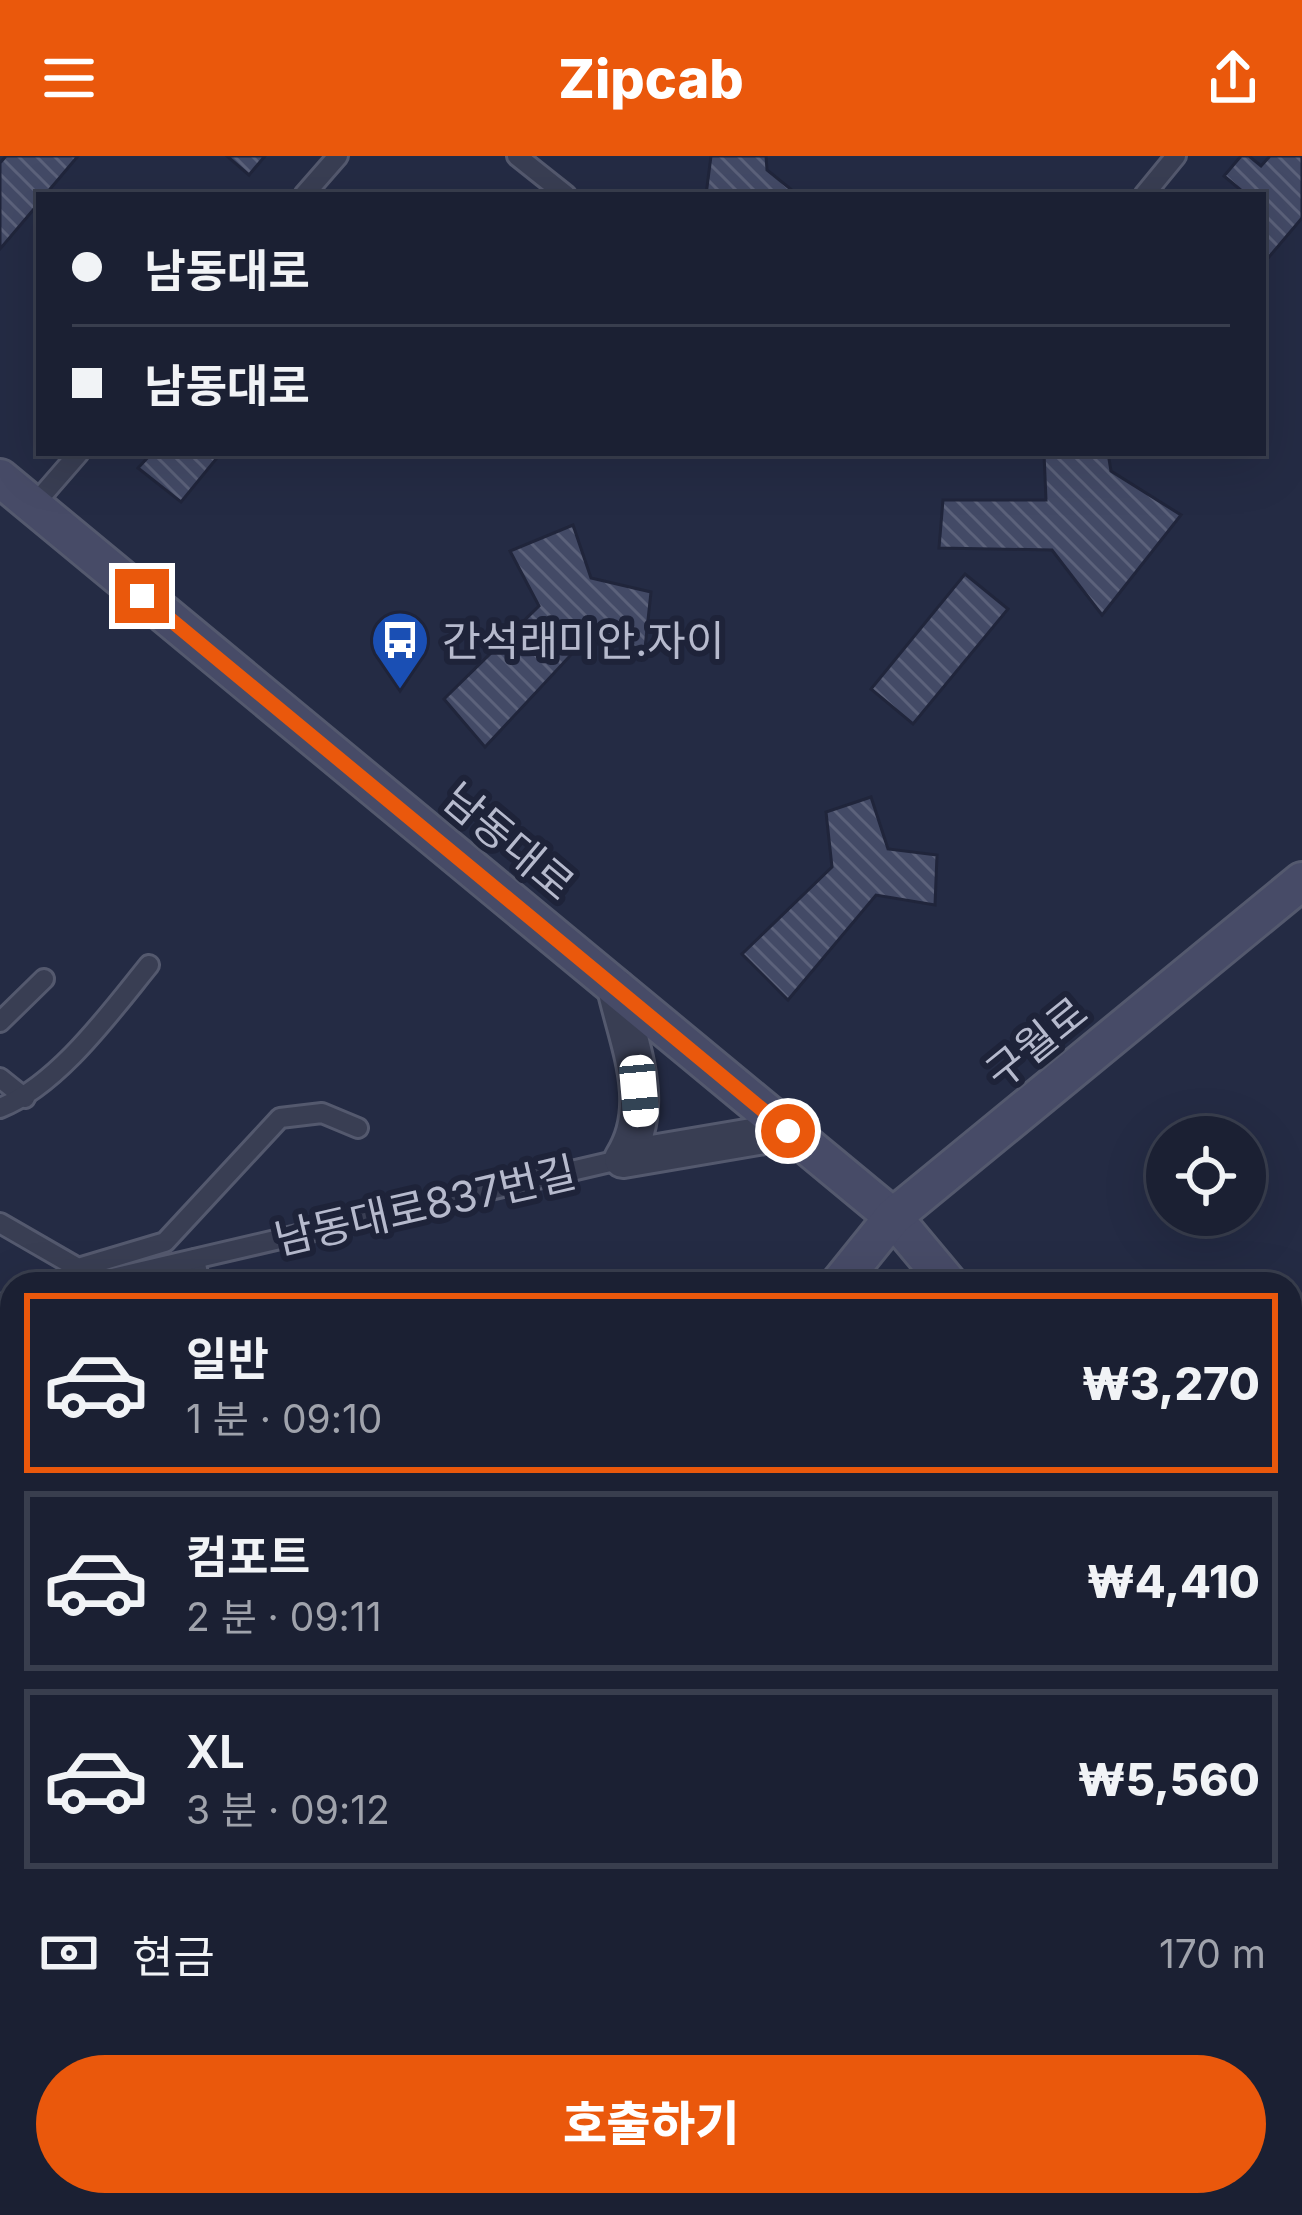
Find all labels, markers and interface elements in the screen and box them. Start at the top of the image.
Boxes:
icon: menu [36,45,102,111]
icon: share [1200,45,1266,111]
text: Zipcab [558,46,744,111]
text: 남동대로 [144,243,310,298]
text: 남동대로 [144,358,310,413]
route end [115,569,169,623]
bus stop icon: 간석래미안.자이 [369,609,431,691]
place label: 간석래미안.자이 [442,615,725,666]
street label: 남동대로 [433,772,585,910]
street label: 구월로 [975,986,1097,1098]
car [618,1054,660,1128]
route start [761,1104,815,1158]
map controls [1146,1116,1266,1236]
button: locate [1146,1116,1266,1236]
street label: 남동대로837번길 [269,1146,581,1264]
icon: car [42,1329,150,1437]
text: 일반 [186,1331,269,1386]
text: ₩3,270 [1082,1356,1260,1411]
text: 1 분 · 09:10 [186,1395,382,1442]
icon: car [42,1527,150,1635]
text: 컴포트 [186,1529,310,1584]
text: ₩4,410 [1086,1554,1260,1609]
text: 2 분 · 09:11 [186,1593,382,1640]
text: XL [186,1724,245,1779]
icon: car [42,1725,150,1833]
text: ₩5,560 [1077,1752,1260,1807]
text: 3 분 · 09:12 [186,1786,390,1833]
icon: cash [36,1920,102,1986]
text: 현금 [132,1929,215,1984]
text: 170 m [1159,1930,1266,1977]
button: 호출하기 [36,2055,1266,2193]

